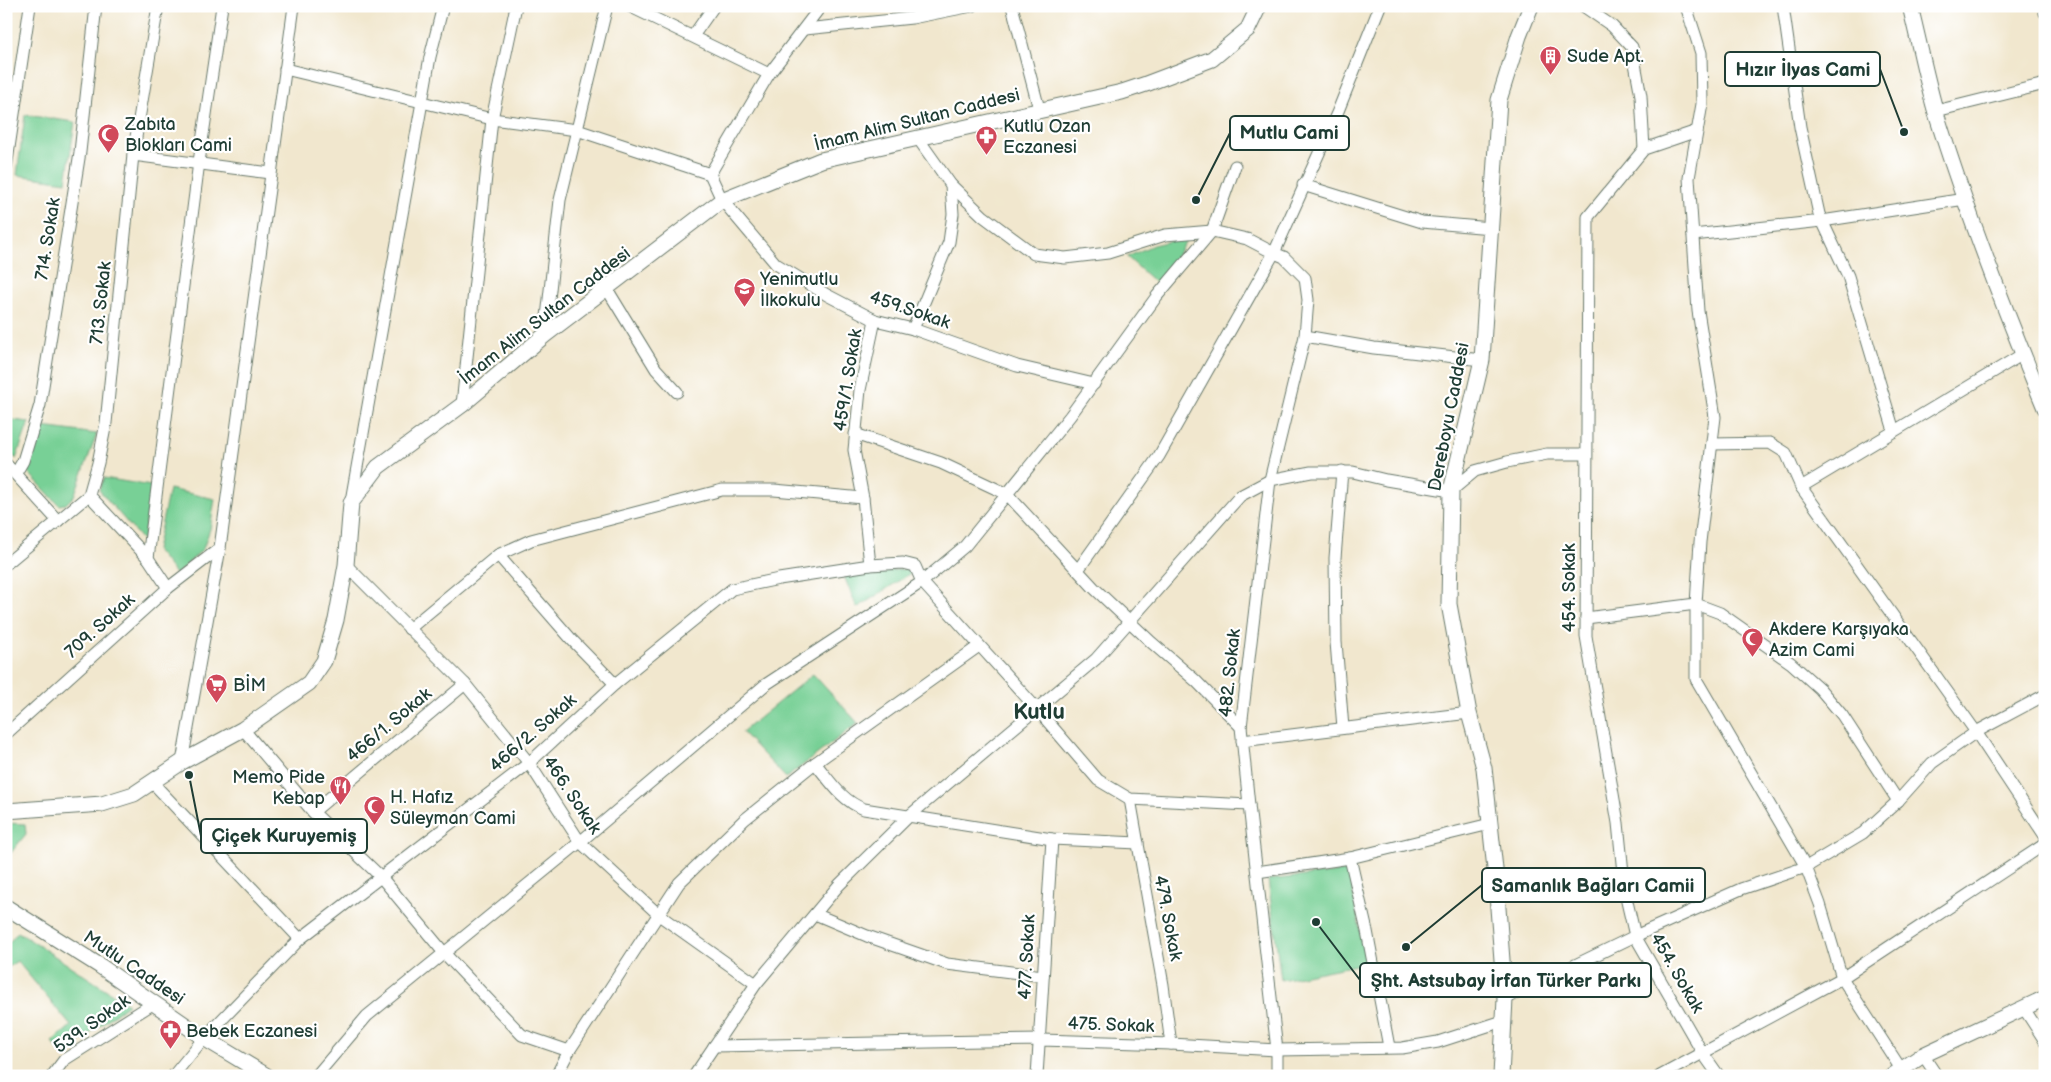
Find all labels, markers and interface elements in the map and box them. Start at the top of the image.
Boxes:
building icon: Sude Apt. [1539,44,1563,75]
place label: Sude Apt. [1567,46,1644,67]
callout: Hızır İlyas Cami [1725,52,1880,86]
text: Hızır İlyas Cami [1736,57,1870,82]
street label: İmam Alim Sultan Caddesi [812,83,1022,156]
place label: Zabıta Blokları Cami [124,114,232,156]
place label: Kutlu Ozan Eczanesi [1003,116,1091,158]
callout: Mutlu Cami [1230,116,1349,150]
mosque icon: Zabıta Blokları Cami [97,122,121,153]
text: Mutlu Cami [1239,122,1339,145]
pharmacy icon: Kutlu Ozan Eczanesi [975,124,999,155]
street label: 714. Sokak [31,196,65,282]
street label: İmam Alim Sultan Caddesi [455,242,635,389]
street label: 713. Sokak [86,260,116,346]
place label: Yenimutlu İlkokulu [759,269,838,311]
school or university icon: Yenimutlu İlkokulu [732,277,756,308]
street label: 459.Sokak [867,286,953,334]
street label: 459/1. Sokak [830,327,866,433]
street label: Dereboyu Caddesi [1424,341,1474,493]
street label: 454. Sokak [1559,543,1580,632]
street label: 709. Sokak [61,589,139,663]
place label: Akdere Karşıyaka Azim Cami [1769,619,1909,661]
mosque icon: Akdere Karşıyaka Azim Cami [1741,627,1765,658]
street label: 482. Sokak [1215,628,1245,718]
supermarket icon: BİM [205,673,229,704]
place label: BİM [233,674,266,696]
street label: 466/1. Sokak [342,683,436,767]
street label: 466/2. Sokak [485,689,581,776]
district label: Kutlu [1013,699,1065,726]
street label: 466. Sokak [538,752,606,838]
place label: Memo Pide Kebap [232,767,325,809]
restaurant icon: Memo Pide Kebap [329,775,353,806]
place label: H. Hafız Süleyman Cami [390,787,516,829]
mosque icon: H. Hafız Süleyman Cami [362,795,386,826]
callout: Çiçek Kuruyemiş [201,819,367,853]
text: Çiçek Kuruyemiş [211,825,357,848]
callout: Samanlık Bağları Camii [1482,868,1705,902]
street label: 479. Sokak [1149,873,1187,963]
text: Samanlık Bağları Camii [1492,875,1694,898]
street label: 477. Sokak [1014,914,1040,1000]
street label: Mutlu Caddesi [79,926,189,1010]
street label: 454. Sokak [1646,929,1708,1017]
callout: Şht. Astsubay İrfan Türker Parkı [1360,963,1651,997]
text: Şht. Astsubay İrfan Türker Parkı [1371,968,1641,993]
street label: 539. Sokak [50,990,134,1058]
street label: 475. Sokak [1067,1013,1155,1037]
pharmacy icon: Bebek Eczanesi [158,1019,182,1050]
place label: Bebek Eczanesi [186,1021,317,1042]

